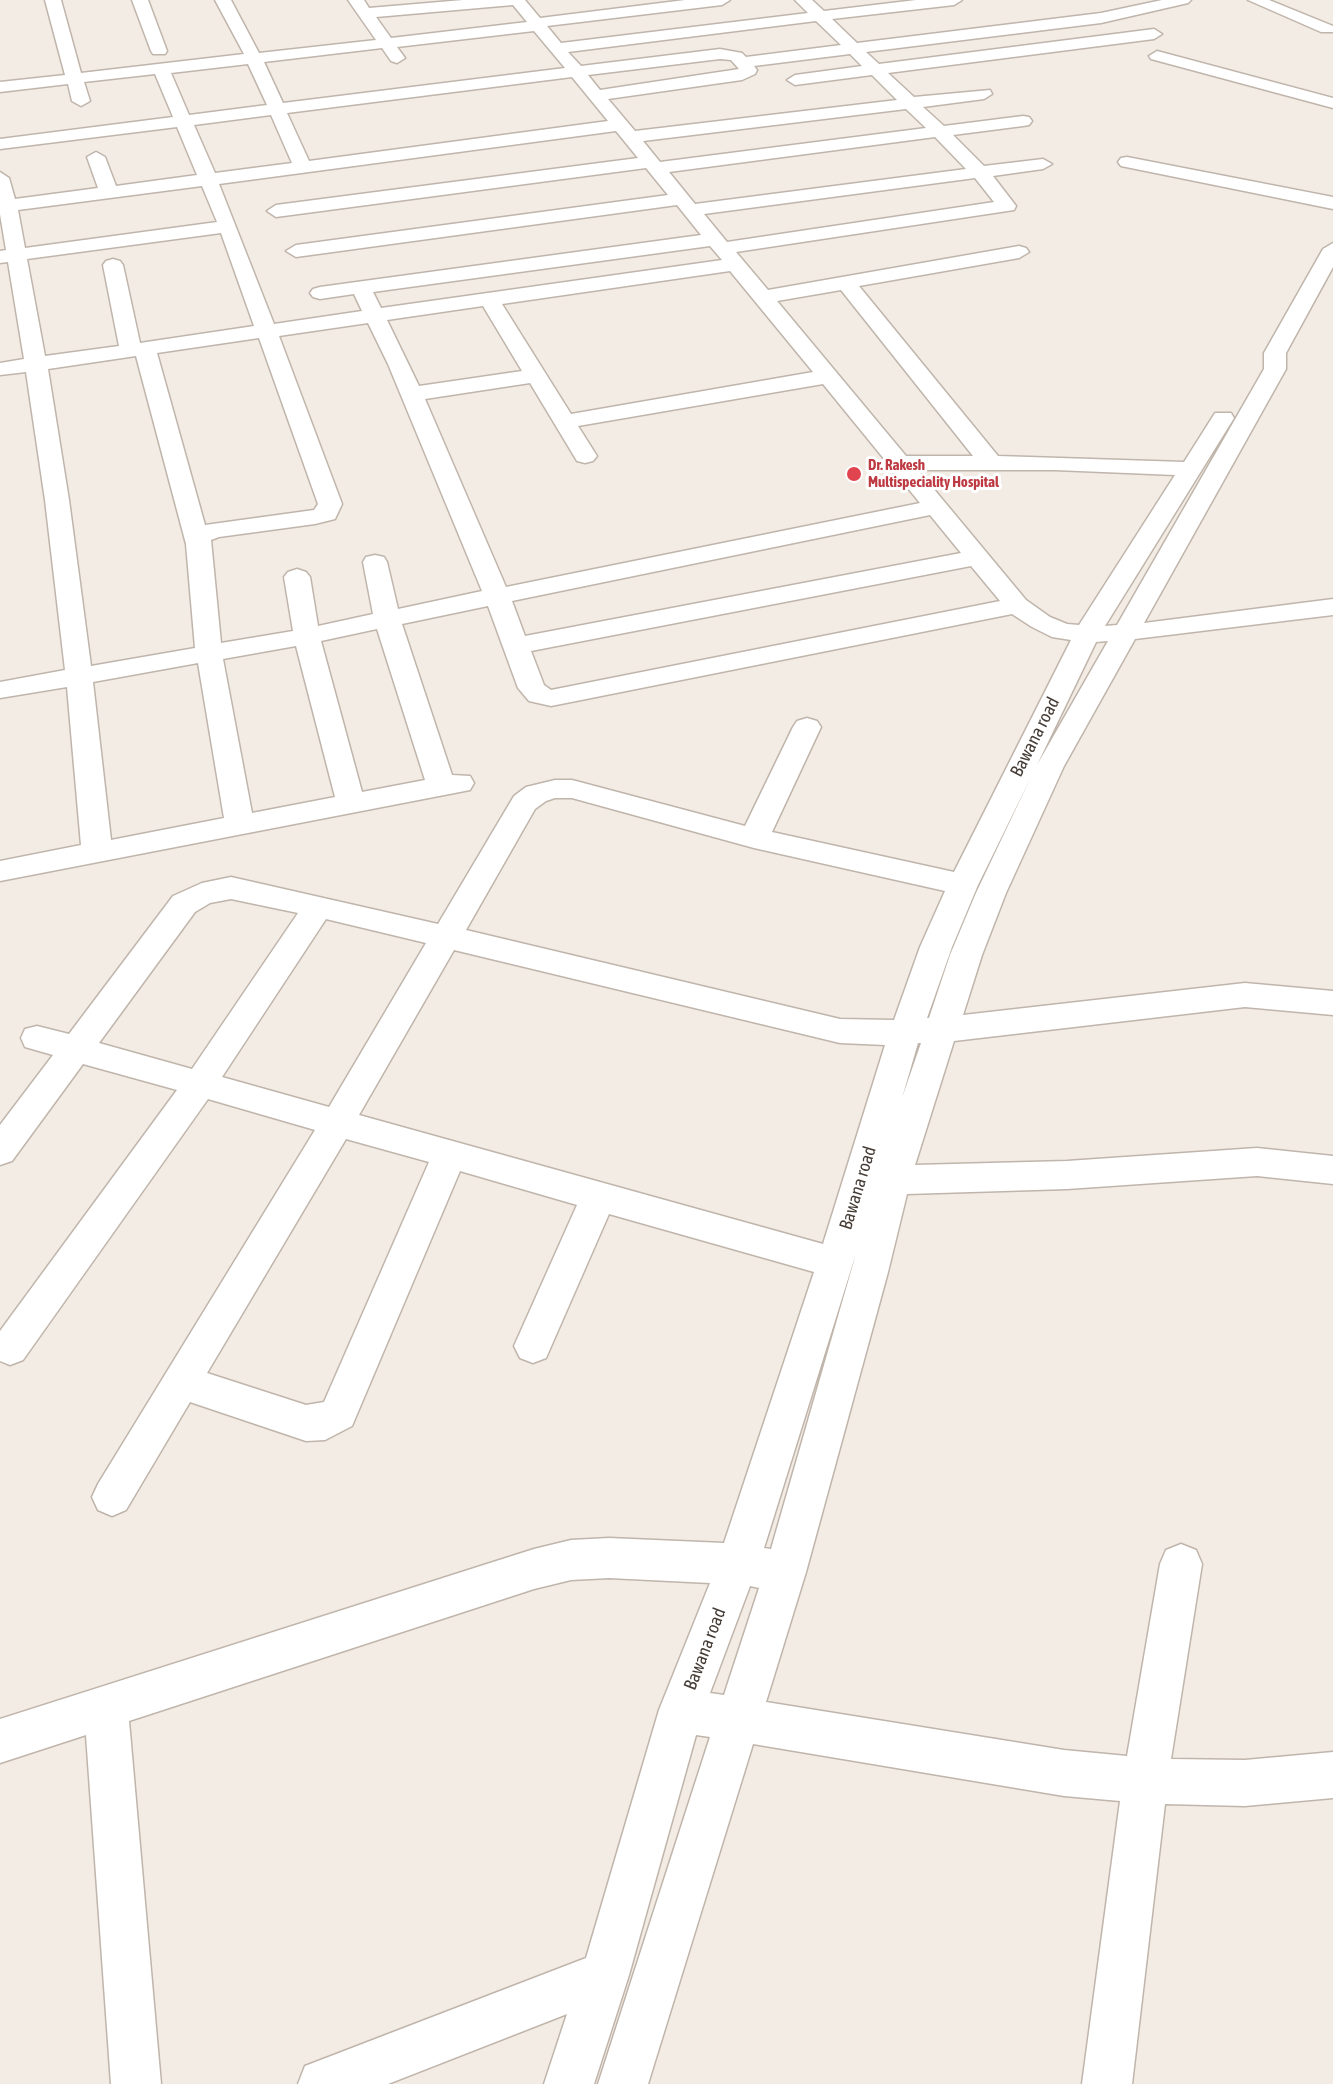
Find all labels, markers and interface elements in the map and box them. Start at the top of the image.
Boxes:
place label: Dr. Rakesh Multispeciality Hospital [868,456,999,491]
marker: Dr. Rakesh Multispeciality Hospital [845,465,863,483]
street label: Bawana road [1006,694,1064,780]
street label: Bawana road [835,1144,881,1232]
street label: Bawana road [679,1605,731,1693]

